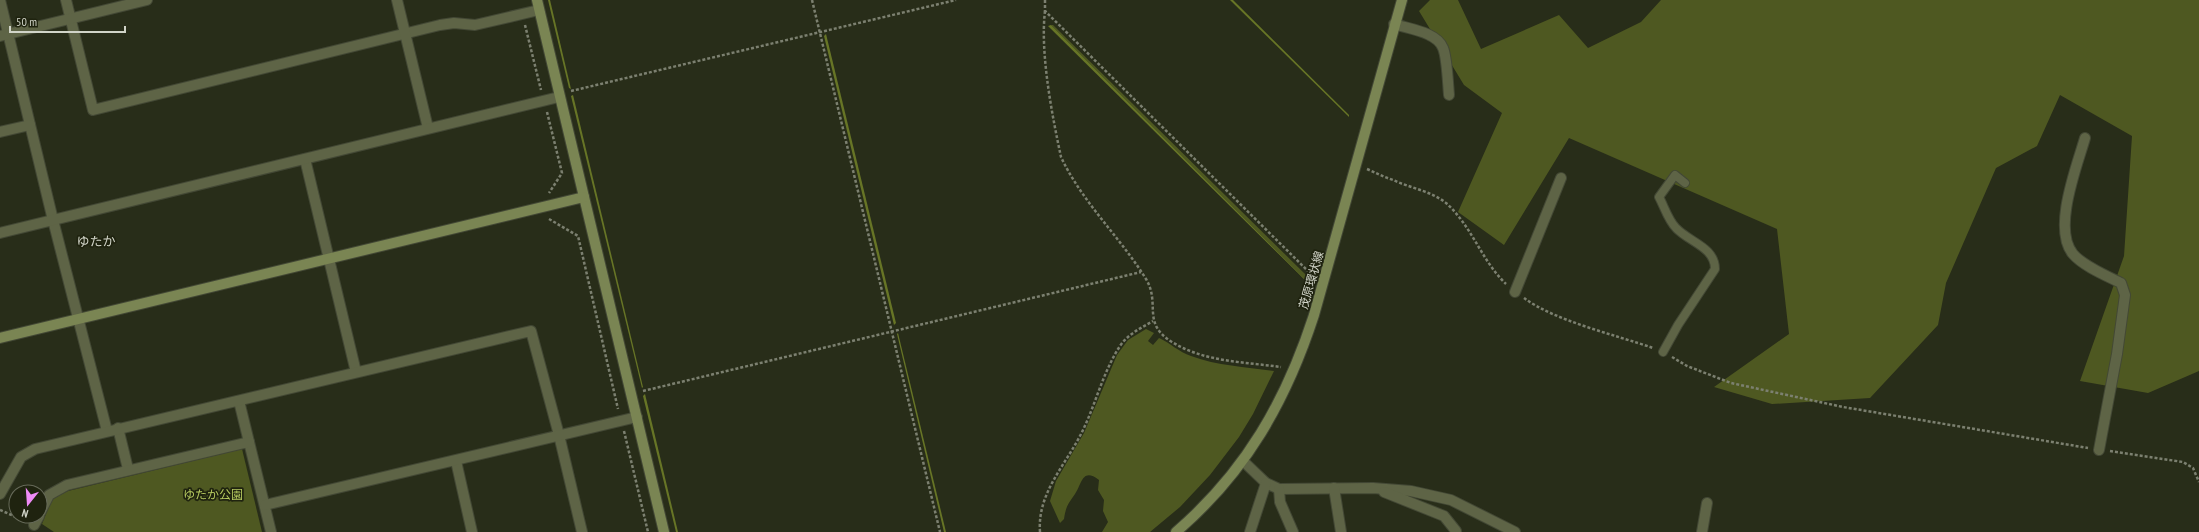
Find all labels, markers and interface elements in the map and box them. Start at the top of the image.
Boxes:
scale bar [10,8,125,34]
text: 50 m [16,14,37,29]
district label: ゆたか [76,233,116,250]
street label: 茂原環状線 [1296,249,1326,311]
north arrow [8,484,48,524]
park label: ゆたか公園 [183,487,243,502]
text: N [20,506,30,521]

